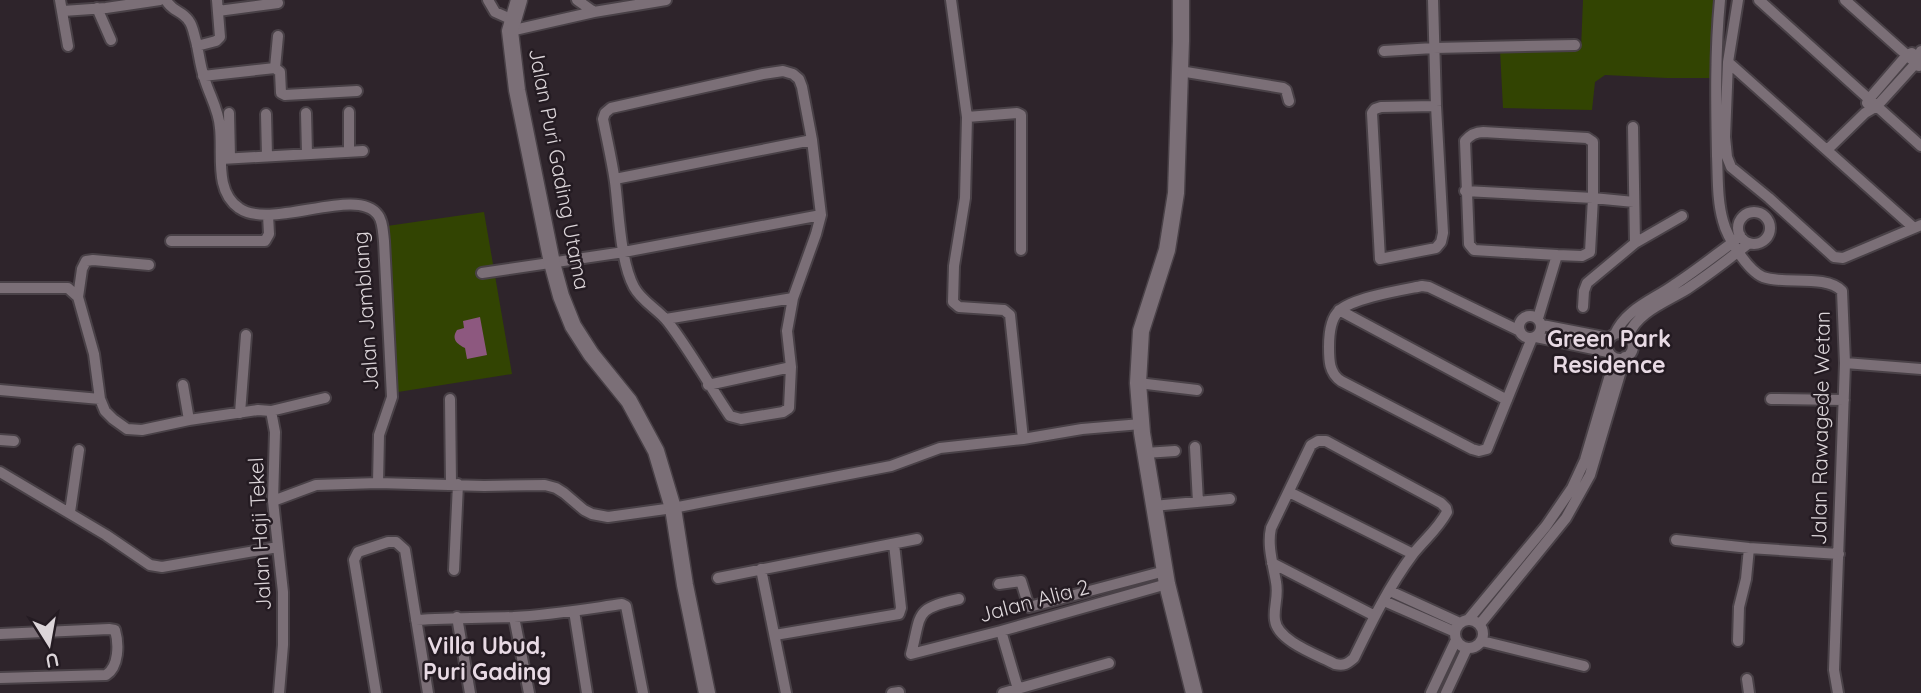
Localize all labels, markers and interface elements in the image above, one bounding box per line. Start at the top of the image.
street label: Jalan Puri Gading Utama [524,46,596,292]
street label: Jalan Jamblang [346,231,384,392]
street label: Jalan Rawagede Wetan [1805,311,1835,545]
district label: Green Park Residence [1547,324,1671,379]
street label: Jalan Haji Tekel [242,457,276,611]
street label: Jalan Alia 2 [976,573,1092,627]
north arrow [14,609,84,679]
district label: Villa Ubud, Puri Gading [423,631,551,686]
text: U [43,648,61,674]

